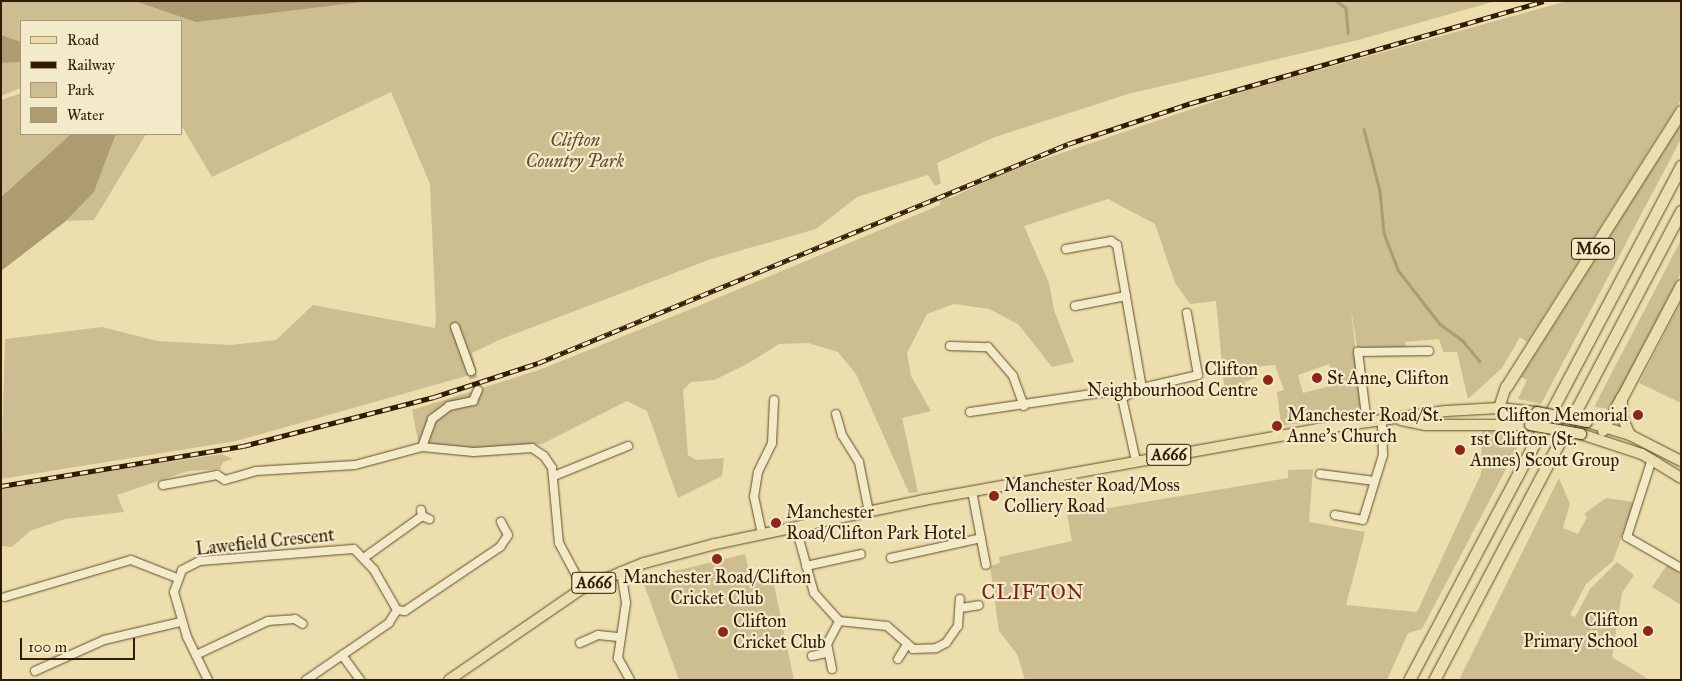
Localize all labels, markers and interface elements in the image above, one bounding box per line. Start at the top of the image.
legend [20,20,182,135]
text: Road [67,31,99,49]
text: Railway [67,56,115,74]
text: Park [67,81,94,99]
text: Water [67,106,104,124]
park label: Clifton Country Park [526,130,624,172]
road number: M60 [1570,235,1616,262]
place label: Clifton Neighbourhood Centre [1087,359,1258,402]
place label: St Anne, Clifton [1327,367,1449,389]
marker: St Anne, Clifton [1311,372,1323,384]
marker: Clifton Neighbourhood Centre [1262,374,1274,386]
place label: Clifton Memorial [1496,404,1628,426]
place label: Manchester Road/St. Anne's Church [1287,405,1443,448]
marker: Clifton Memorial [1632,409,1644,421]
marker: Manchester Road/St. Anne's Church [1271,420,1283,432]
place label: 1st Clifton (St. Annes) Scout Group [1470,429,1619,472]
road number: A666 [1145,442,1193,468]
marker: 1st Clifton (St. Annes) Scout Group [1454,444,1466,456]
place label: Manchester Road/Moss Colliery Road [1004,475,1180,518]
marker: Manchester Road/Moss Colliery Road [988,490,1000,502]
place label: Manchester Road/Clifton Park Hotel [786,502,966,544]
marker: Manchester Road/Clifton Park Hotel [770,517,782,529]
street label: Lawefield Crescent [194,524,336,560]
marker: Manchester Road/Clifton Cricket Club [711,553,723,565]
place label: Manchester Road/Clifton Cricket Club [623,567,811,610]
road number: A666 [570,570,618,596]
district label: CLIFTON [981,580,1085,604]
place label: Clifton Primary School [1523,610,1638,652]
place label: Clifton Cricket Club [733,611,826,654]
marker: Clifton Primary School [1642,625,1654,637]
marker: Clifton Cricket Club [717,626,729,638]
scale bar [22,628,138,660]
text: 100 m [28,638,67,656]

